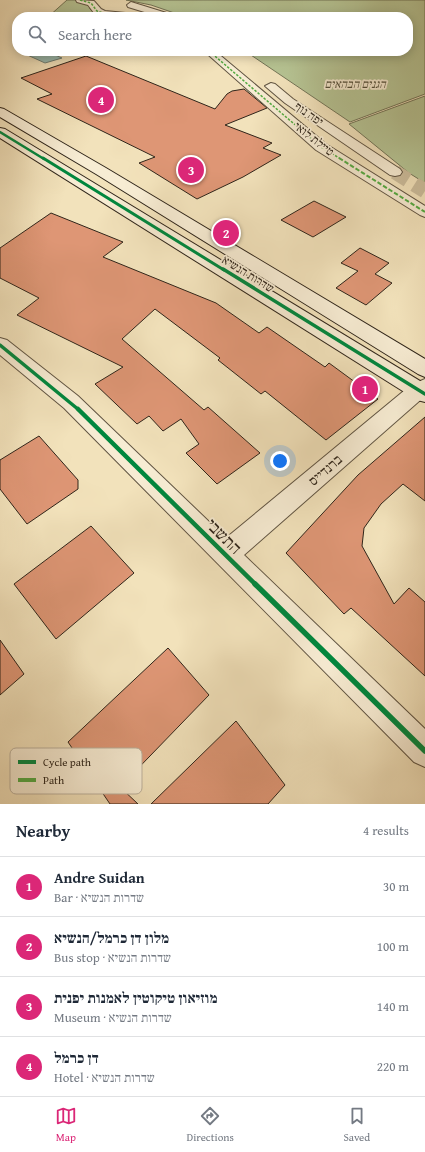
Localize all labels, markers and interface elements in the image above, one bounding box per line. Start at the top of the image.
search box [12,12,413,56]
icon: search [26,23,48,45]
text: Search here [58,24,132,45]
park label: הגנים הבהאים [324,75,387,92]
pin: 4 [88,85,114,115]
street label: יפה נוף [292,98,327,130]
street label: טיילת לואי [291,118,338,160]
pin: 3 [178,155,204,185]
pin: 2 [213,218,239,248]
street label: שדרות הנשיא [219,251,278,296]
pin: 1 [352,374,378,404]
street label: ברנדייס [304,449,347,490]
your location [270,451,290,471]
street label: התשבי [201,512,248,559]
legend [10,748,142,794]
text: Cycle path [43,754,92,770]
text: Path [43,772,65,788]
text: Nearby [16,818,70,843]
text: 4 results [363,821,409,840]
text: Andre Suidan [54,867,145,888]
text: 1 [26,877,32,896]
text: 30 m [383,877,409,896]
text: Bar · שדרות הנשיא [54,888,144,907]
text: מלון דן כרמל/הנשיא [54,927,169,948]
text: 2 [26,937,32,956]
text: 100 m [377,937,409,956]
text: Bus stop · שדרות הנשיא [54,948,171,967]
text: מוזיאון טיקוטין לאמנות יפנית [54,987,218,1008]
text: 3 [26,997,32,1016]
text: 140 m [377,997,409,1016]
text: Museum · שדרות הנשיא [54,1008,172,1027]
text: דן כרמל [54,1047,99,1068]
text: 4 [26,1057,32,1076]
text: 220 m [377,1057,409,1076]
text: Hotel · שדרות הנשיא [54,1068,155,1087]
tab: Map [55,1105,77,1145]
tab: Directions [187,1105,234,1145]
tab: Saved [343,1105,370,1145]

